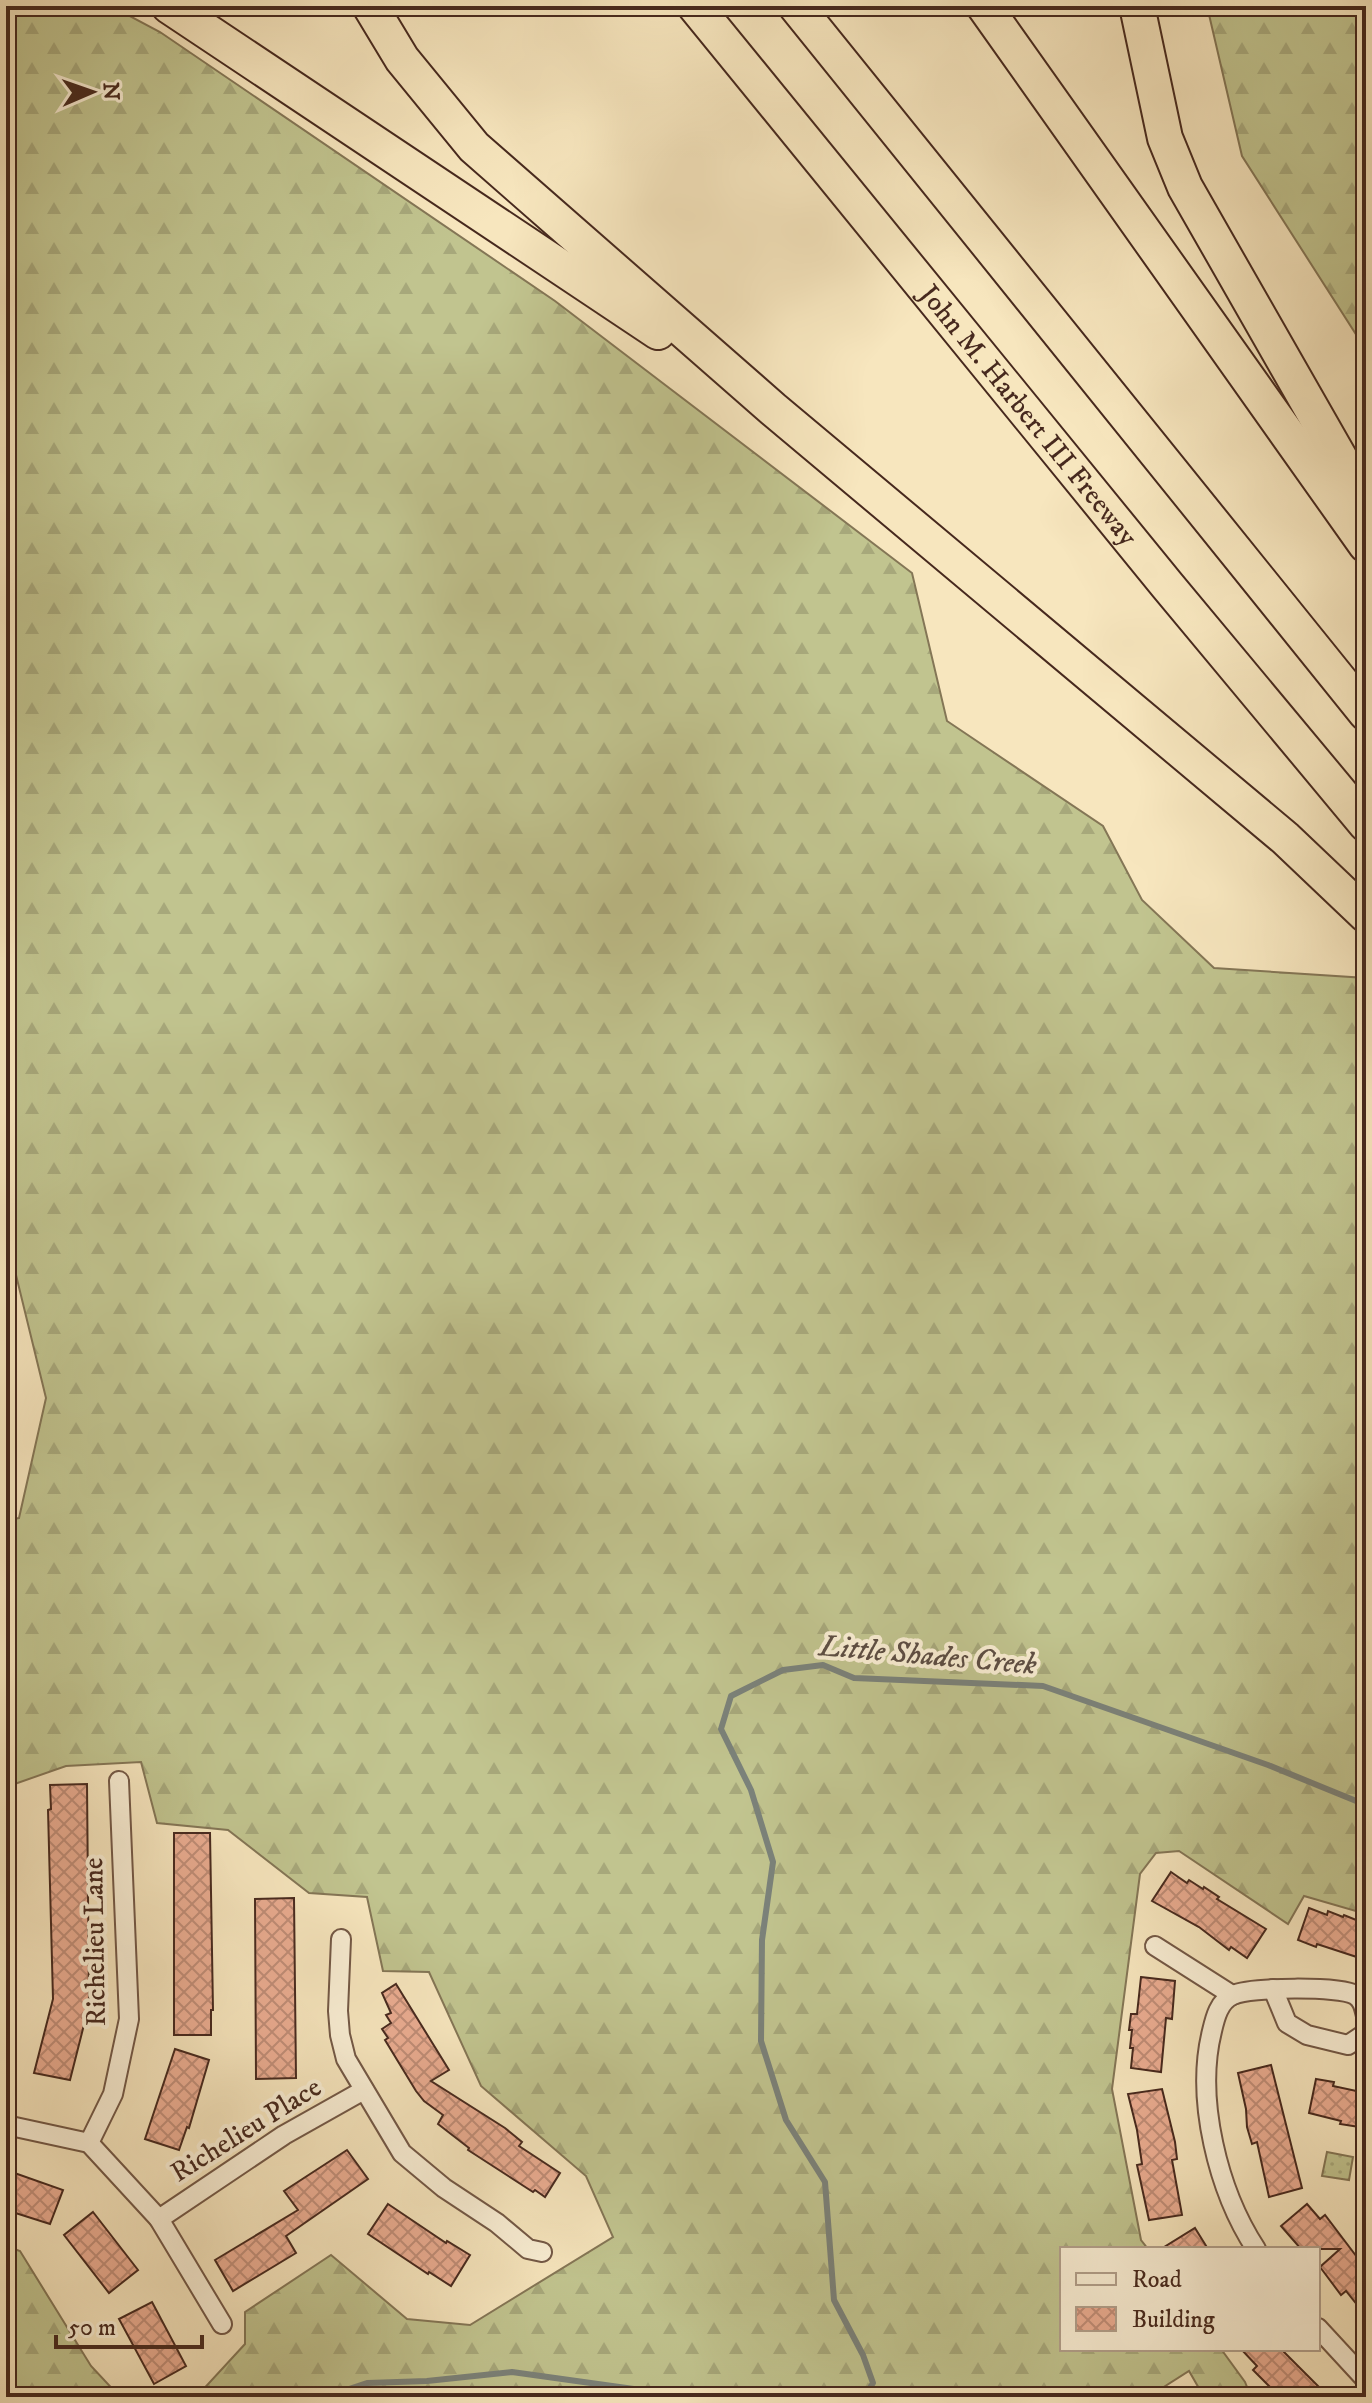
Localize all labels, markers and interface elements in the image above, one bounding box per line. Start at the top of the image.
north arrow [52,52,132,132]
text: N [97,82,124,101]
street label: John M. Harbert III Freeway [910,275,1146,553]
water label: Little Shades Creek [816,1628,1039,1684]
street label: Richelieu Lane [76,1857,114,2027]
street label: Richelieu Place [164,2070,328,2190]
legend [1060,2247,1320,2351]
text: Road [1132,2265,1182,2295]
scale bar [56,2299,202,2349]
text: Building [1132,2305,1215,2335]
text: 50 m [68,2313,116,2343]

